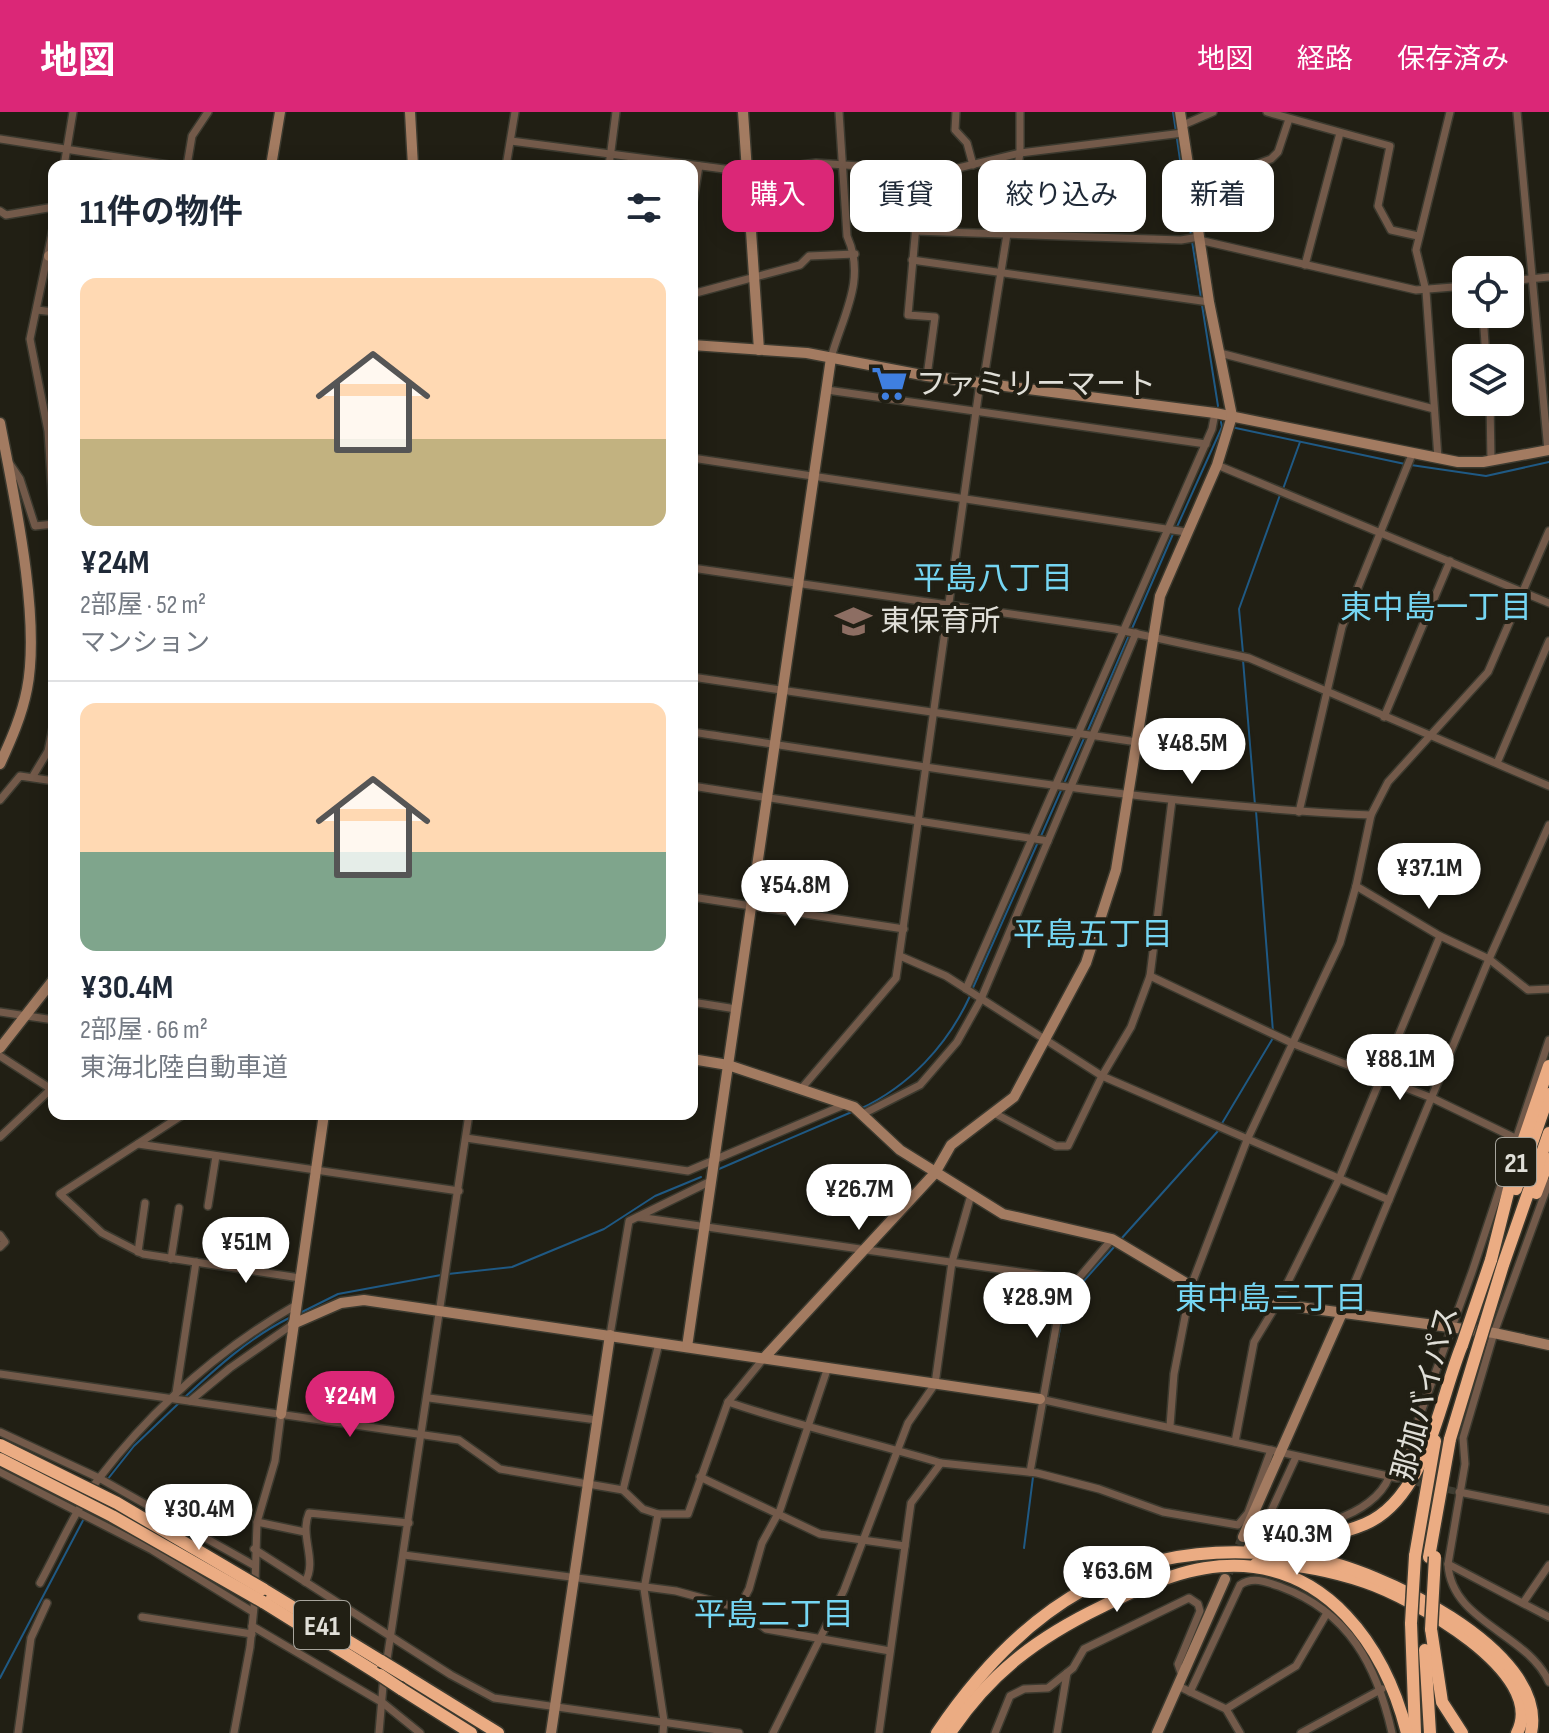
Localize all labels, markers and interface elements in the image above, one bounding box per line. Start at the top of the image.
text: 地図 [40,39,116,84]
text: 地図 [1197,43,1253,76]
text: 経路 [1297,43,1353,76]
text: 保存済み [1397,43,1509,76]
chip: 購入 [722,160,834,232]
chip: 賃貸 [850,160,962,232]
chip: 絞り込み [978,160,1146,232]
chip: 新着 [1162,160,1274,232]
icon: filters [622,186,666,230]
text: 11件の物件 [80,192,243,233]
map controls [1452,256,1524,416]
button: locate [1452,256,1524,328]
icon: home [301,330,445,474]
button: layers [1452,344,1524,416]
supermarket icon: ファミリーマート [871,365,909,403]
place label: ファミリーマート [916,367,1156,403]
text: ¥24M [80,542,150,583]
district label: 平島八丁目 [913,560,1073,599]
district label: 東中島一丁目 [1340,589,1532,628]
text: 2部屋 · 52 m² [80,590,206,621]
school or university icon: 東保育所 [835,602,873,640]
place label: 東保育所 [880,604,1000,640]
text: マンション [80,628,210,659]
pin: ¥48.5M [1127,718,1257,786]
text: ¥48.5M [1156,728,1228,759]
icon: home [301,755,445,899]
pin: ¥37.1M [1364,843,1494,911]
text: ¥37.1M [1396,853,1462,884]
pin: ¥54.8M [730,860,860,928]
text: ¥54.8M [759,870,831,901]
district label: 平島五丁目 [1013,916,1173,955]
text: ¥30.4M [80,967,173,1008]
text: 2部屋 · 66 m² [80,1015,208,1046]
pin: ¥88.1M [1335,1034,1465,1102]
text: ¥88.1M [1365,1044,1435,1075]
text: 東海北陸自動車道 [80,1053,288,1084]
road number: 21 [1496,1138,1536,1186]
pin: ¥26.7M [794,1164,924,1232]
text: ¥26.7M [824,1174,894,1205]
pin: ¥51M [199,1217,293,1285]
text: ¥51M [220,1227,272,1258]
pin: ¥28.9M [972,1272,1102,1340]
district label: 東中島三丁目 [1175,1280,1367,1319]
text: ¥28.9M [1001,1282,1073,1313]
street label: 那加バイパス [1385,1302,1467,1485]
pin: ¥24M [303,1371,397,1439]
text: ¥24M [323,1381,377,1412]
pin: ¥30.4M [134,1484,264,1552]
text: ¥30.4M [163,1494,235,1525]
pin: ¥40.3M [1232,1509,1362,1577]
text: ¥40.3M [1262,1519,1332,1550]
pin: ¥63.6M [1052,1546,1182,1614]
text: ¥63.6M [1081,1556,1153,1587]
district label: 平島二丁目 [694,1596,854,1635]
road number: E41 [294,1601,350,1649]

